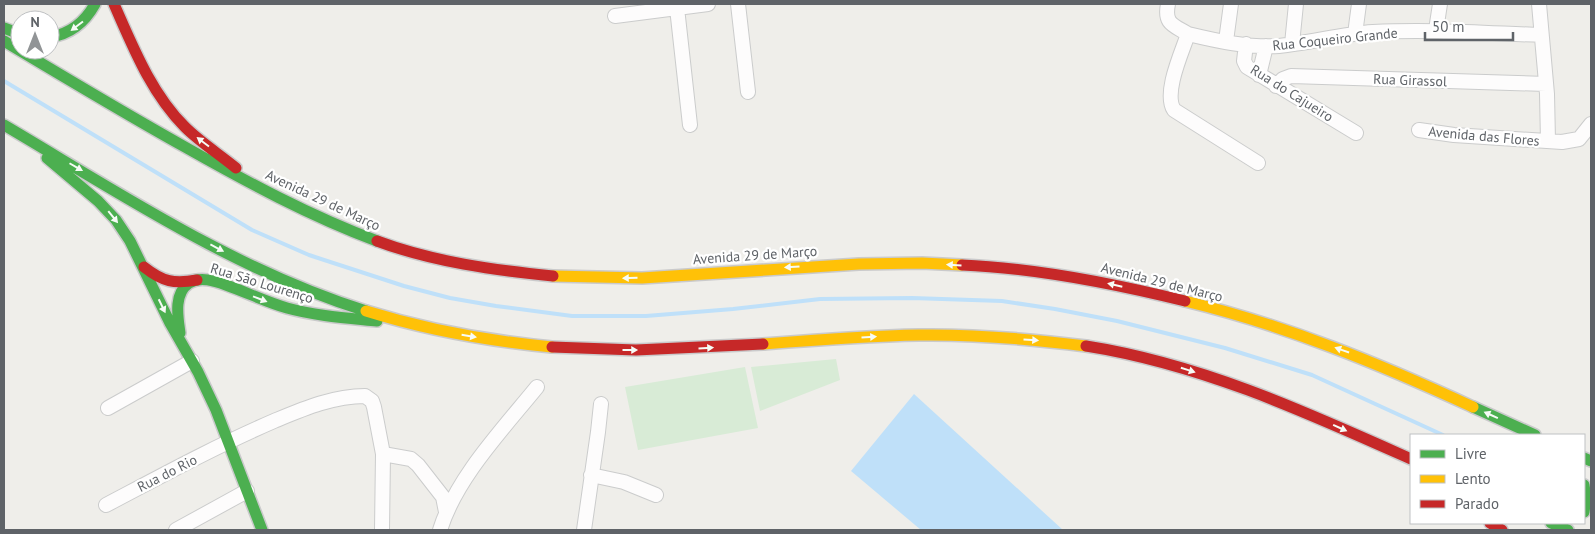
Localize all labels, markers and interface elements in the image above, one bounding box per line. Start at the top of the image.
north arrow [10,10,60,60]
scale bar [1425,10,1512,42]
text: N [30,13,40,31]
text: 50 m [1432,17,1465,36]
one-way arrow [70,21,84,31]
street label: Rua Coqueiro Grande [1271,23,1399,55]
street label: Rua do Cajueiro [1247,60,1337,126]
street label: Rua Girassol [1373,70,1447,90]
street label: Avenida das Flores [1428,122,1541,150]
one-way arrow [197,136,210,147]
one-way arrow [70,163,83,172]
street label: Avenida 29 de Março [263,165,383,235]
one-way arrow [107,211,118,224]
street label: Avenida 29 de Março [692,242,818,268]
one-way arrow [210,244,224,252]
street label: Avenida 29 de Março [1099,258,1225,306]
street label: Rua São Lourenço [208,259,316,307]
one-way arrow [946,260,962,268]
one-way arrow [784,264,800,272]
one-way arrow [622,274,638,282]
one-way arrow [1108,281,1123,289]
one-way arrow [253,295,268,303]
one-way arrow [158,299,166,313]
one-way arrow [461,332,477,340]
one-way arrow [861,333,877,341]
one-way arrow [1023,336,1039,344]
one-way arrow [699,344,715,352]
one-way arrow [623,346,639,354]
one-way arrow [1334,346,1349,354]
one-way arrow [1181,366,1196,374]
one-way arrow [1483,411,1498,420]
one-way arrow [1333,424,1347,432]
legend [1410,434,1585,524]
text: Livre [1455,444,1487,463]
street label: Rua do Rio [134,450,200,496]
text: Lento [1455,469,1491,488]
text: Parado [1455,494,1499,513]

